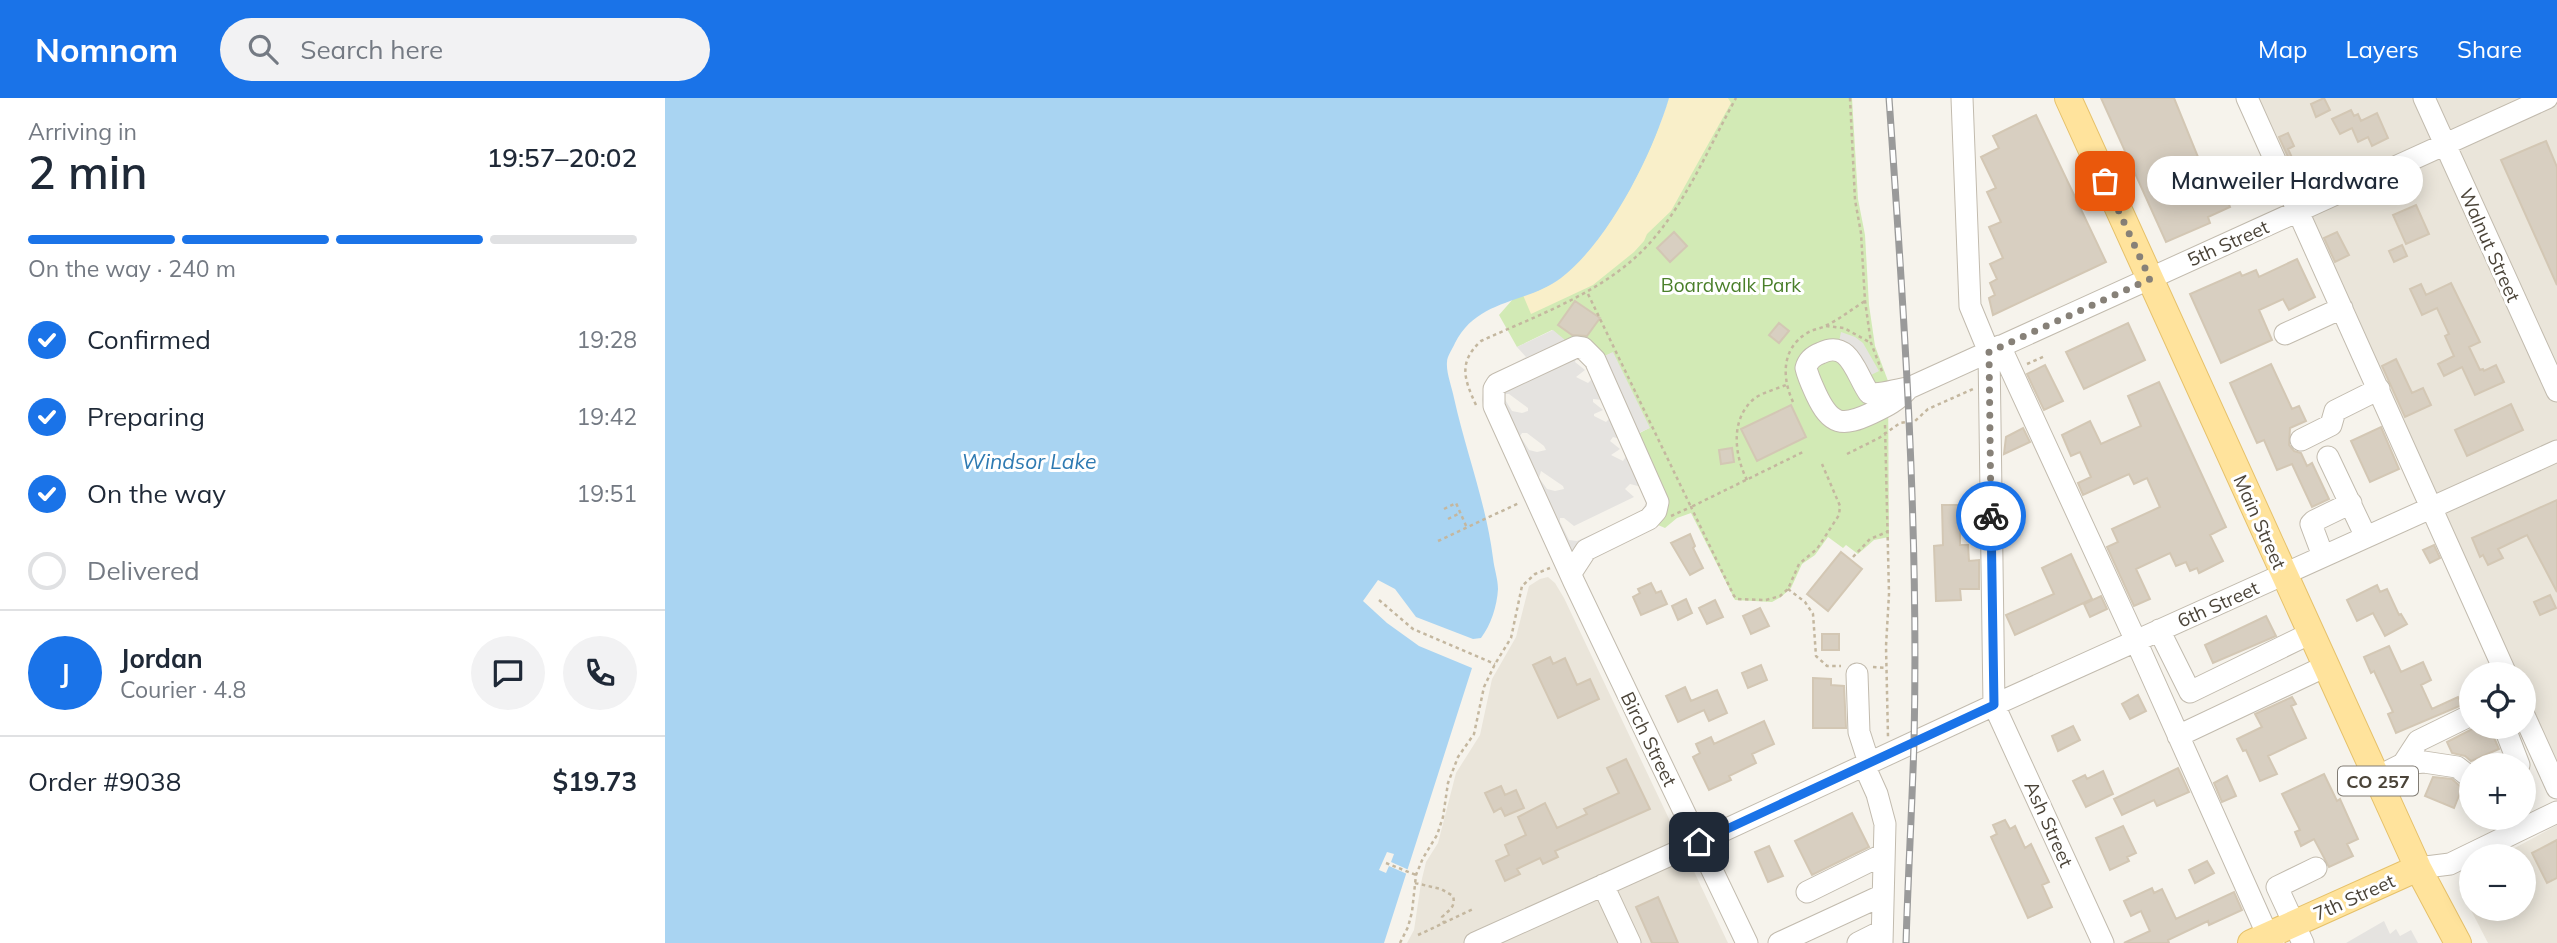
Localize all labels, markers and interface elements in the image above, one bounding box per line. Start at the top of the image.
search box [220,18,710,81]
text: Nomnom [35,29,178,70]
icon: search [244,30,282,68]
text: Search here [300,33,443,66]
text: Map [2258,34,2307,64]
text: Layers [2345,34,2419,64]
text: Share [2457,34,2522,64]
text: Arriving in [28,117,137,146]
text: 19:57–20:02 [487,141,637,174]
text: 2 min [28,143,147,201]
pin [2075,151,2135,211]
callout: Manweiler Hardware [2147,156,2423,206]
icon: bag [2086,162,2124,200]
text: Manweiler Hardware [2171,166,2399,195]
street label: Walnut Street [2454,184,2526,306]
street label: 5th Street [2184,214,2273,272]
text: On the way · 240 m [28,254,236,283]
park label: Boardwalk Park [1661,273,1801,297]
icon: check [28,321,66,359]
text: Confirmed [87,323,211,356]
text: 19:28 [577,325,637,354]
icon: check [28,398,66,436]
text: Preparing [87,400,205,433]
text: 19:42 [577,402,637,431]
water label: Windsor Lake [962,448,1096,474]
street label: Main Street [2229,471,2292,573]
icon: check [28,475,66,513]
text: On the way [87,477,226,510]
text: 19:51 [577,479,637,508]
courier [1956,481,2026,551]
icon: bike [1972,497,2010,535]
text: Delivered [87,554,200,587]
street label: 6th Street [2174,575,2263,633]
button: chat [471,636,545,710]
button: phone [563,636,637,710]
text: Jordan [120,642,203,675]
text: J [60,657,70,690]
map controls [2459,662,2536,921]
button: locate [2459,662,2536,739]
text: Courier · 4.8 [120,675,246,704]
street label: Birch Street [1616,688,1682,791]
button: + [2459,753,2536,830]
text: Order #9038 [28,765,181,798]
text: $19.73 [553,765,637,798]
road number: CO 257 [2338,766,2418,796]
street label: Ash Street [2019,777,2079,871]
pin [1669,812,1729,872]
icon: home [1680,823,1718,861]
button: − [2459,844,2536,921]
street label: 7th Street [2310,868,2399,926]

